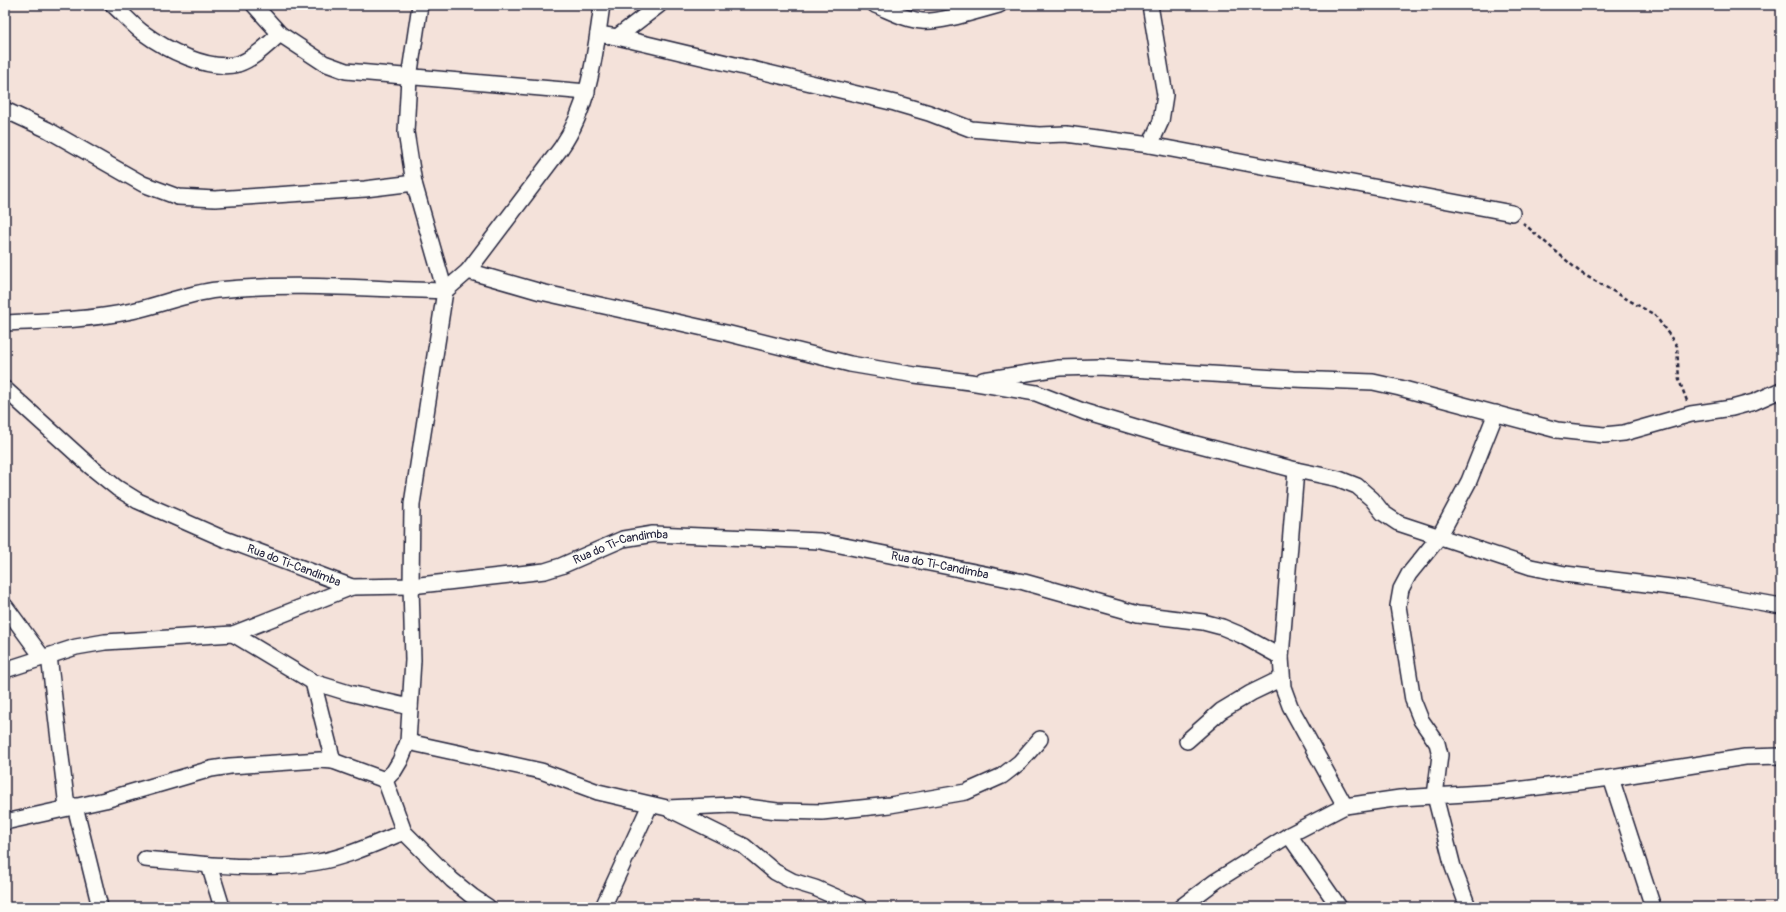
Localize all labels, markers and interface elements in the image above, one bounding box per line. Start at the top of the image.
street label: Rua do Ti-Candimba [571,526,669,568]
street label: Rua do Ti-Candimba [245,541,343,590]
street label: Rua do Ti-Candimba [890,548,990,583]

